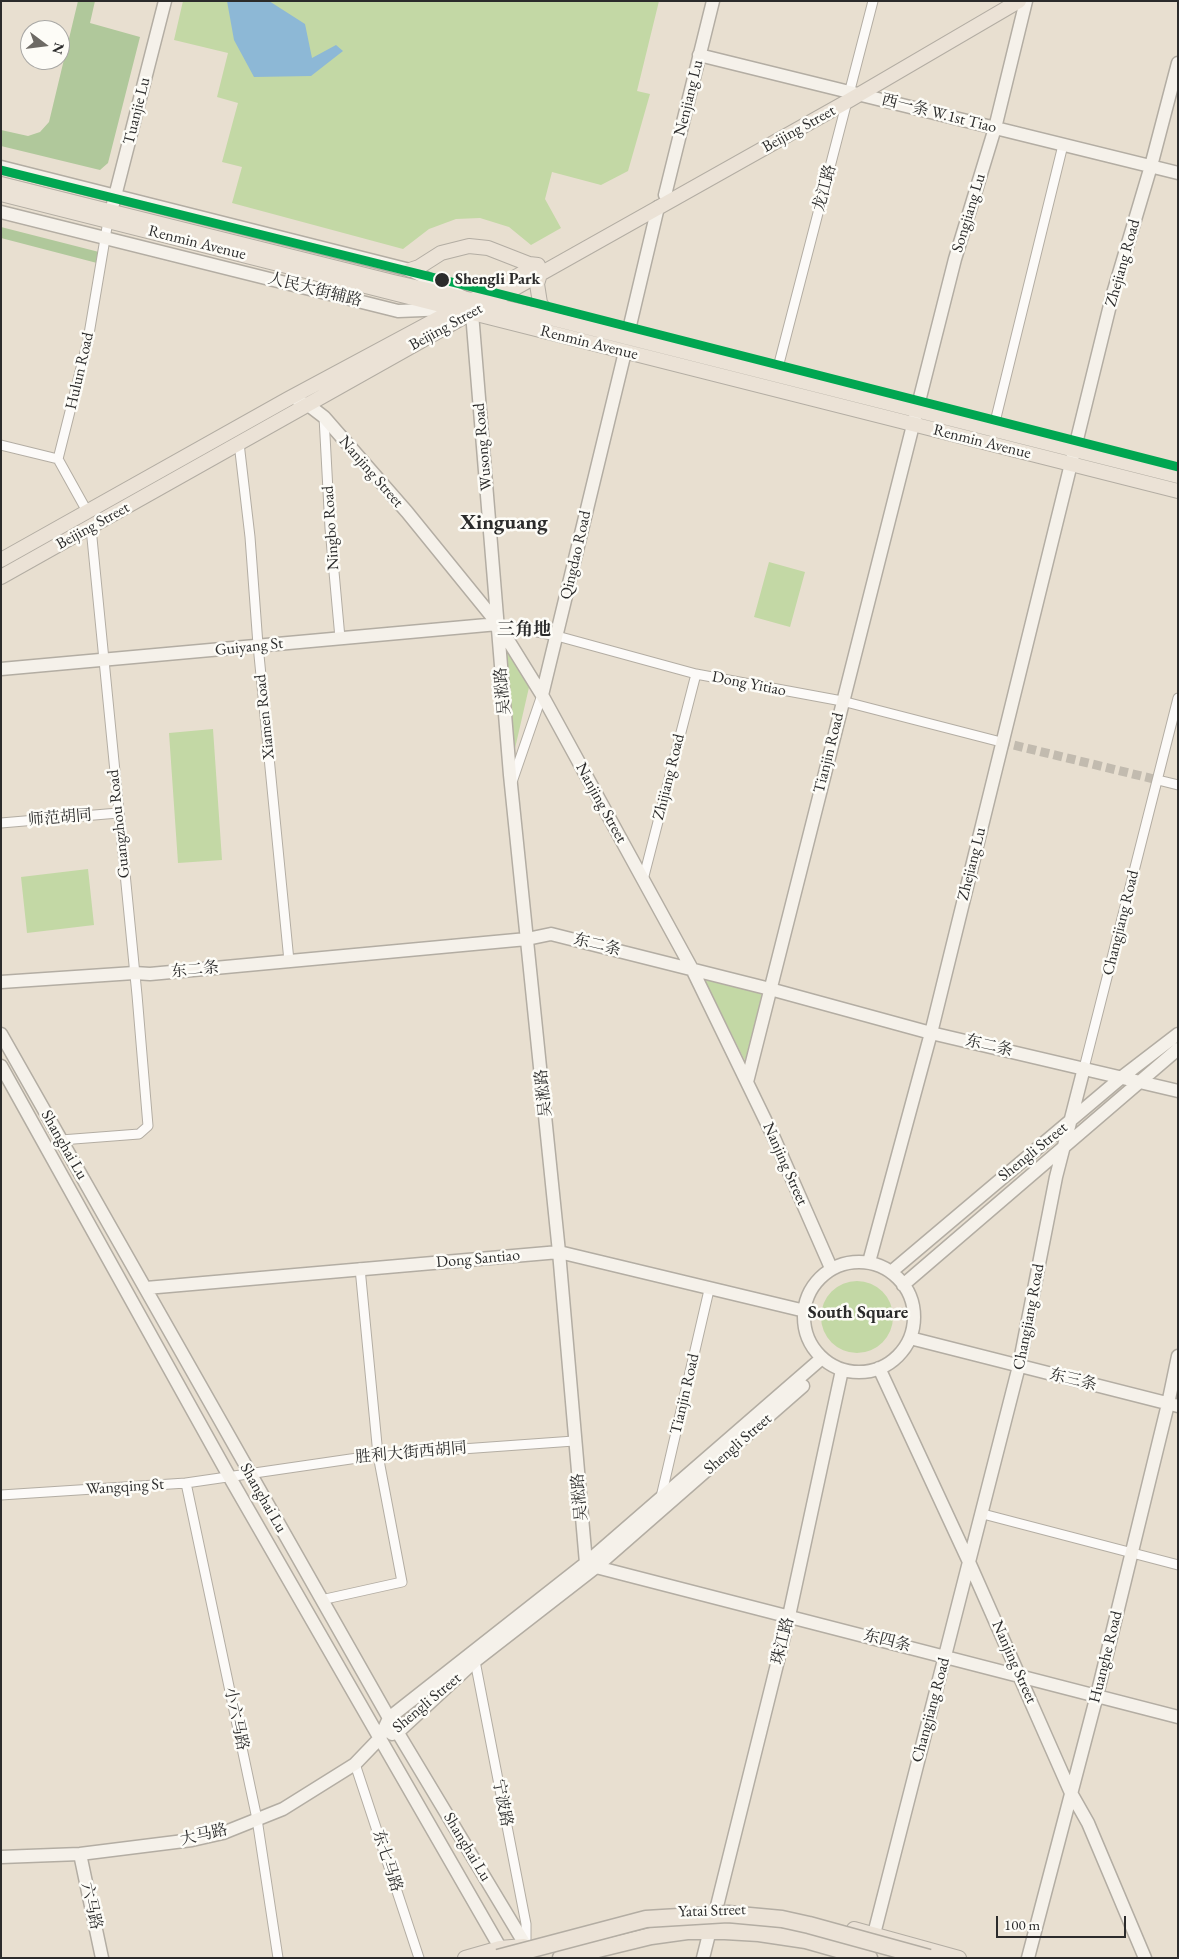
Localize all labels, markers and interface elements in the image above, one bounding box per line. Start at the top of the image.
north arrow [20,20,70,70]
text: N [48,41,69,56]
street label: Nenjiang Lu [670,58,708,138]
street label: Tuanjie Lu [119,75,155,147]
street label: 西一条 W.1st Tiao [879,90,999,138]
street label: Beijing Street [759,101,839,157]
street label: 龙江路 [810,162,840,214]
street label: Songjiang Lu [948,171,990,255]
street label: Zhejiang Road [1101,217,1145,309]
street label: Renmin Avenue [146,222,248,264]
street label: 人民大街辅路 [266,269,364,311]
place label: Shengli Park [455,270,540,290]
marker: Shengli Park [433,271,451,289]
street label: Beijing Street [406,299,486,355]
street label: Renmin Avenue [538,322,640,364]
street label: Hulun Road [62,330,98,412]
street label: Wusong Road [470,402,496,492]
street label: Renmin Avenue [931,421,1033,463]
street label: Nanjing Street [335,432,407,512]
street label: Ningbo Road [318,485,344,571]
street label: Beijing Street [53,498,133,554]
street label: Qingdao Road [556,509,596,601]
district label: Xinguang [460,510,548,536]
district label: 三角地 [497,619,551,641]
street label: Guiyang St [214,634,284,660]
street label: 吴淞路 [491,666,515,716]
street label: Dong Yitiao [710,667,788,701]
street label: Xiamen Road [251,674,279,760]
street label: Tianjin Road [810,711,848,795]
street label: Zhijiang Road [649,732,689,822]
street label: Nanjing Street [571,760,631,846]
street label: Guangzhou Road [104,769,134,879]
street label: 师范胡同 [27,806,93,830]
street label: Zhejiang Lu [954,826,990,902]
street label: Changjiang Road [1099,868,1143,978]
street label: 东二条 [571,930,623,960]
street label: 东二条 [170,958,220,982]
street label: 东二条 [963,1031,1015,1061]
street label: 吴淞路 [532,1068,556,1118]
street label: Shanghai Lu [36,1107,92,1183]
street label: Shengli Street [995,1118,1071,1186]
street label: Nanjing Street [758,1120,812,1208]
street label: Dong Santiao [435,1246,521,1272]
street label: Changjiang Road [1009,1262,1049,1372]
district label: South Square [808,1302,908,1324]
street label: Tianjin Road [666,1352,704,1436]
street label: 东三条 [1047,1365,1099,1395]
street label: Shengli Street [700,1409,776,1479]
street label: 胜利大街西胡同 [354,1439,468,1467]
street label: Shanghai Lu [235,1460,291,1536]
street label: 吴淞路 [568,1472,592,1522]
street label: Wangqing St [85,1475,165,1499]
street label: Huanghe Road [1085,1609,1127,1705]
street label: 珠江路 [768,1615,798,1667]
street label: Nanjing Street [987,1618,1041,1706]
street label: 东四条 [861,1626,913,1656]
street label: Changjiang Road [908,1655,954,1765]
street label: Shengli Street [389,1669,465,1737]
street label: 小六马路 [220,1686,252,1752]
street label: 宁波路 [488,1778,516,1828]
street label: Shanghai Lu [439,1809,495,1885]
street label: 大马路 [178,1820,230,1850]
street label: 东七马路 [368,1828,406,1894]
street label: 六马路 [77,1881,105,1931]
street label: Yatai Street [678,1900,746,1922]
scale bar [999,1906,1129,1938]
text: 100 m [1004,1915,1040,1934]

